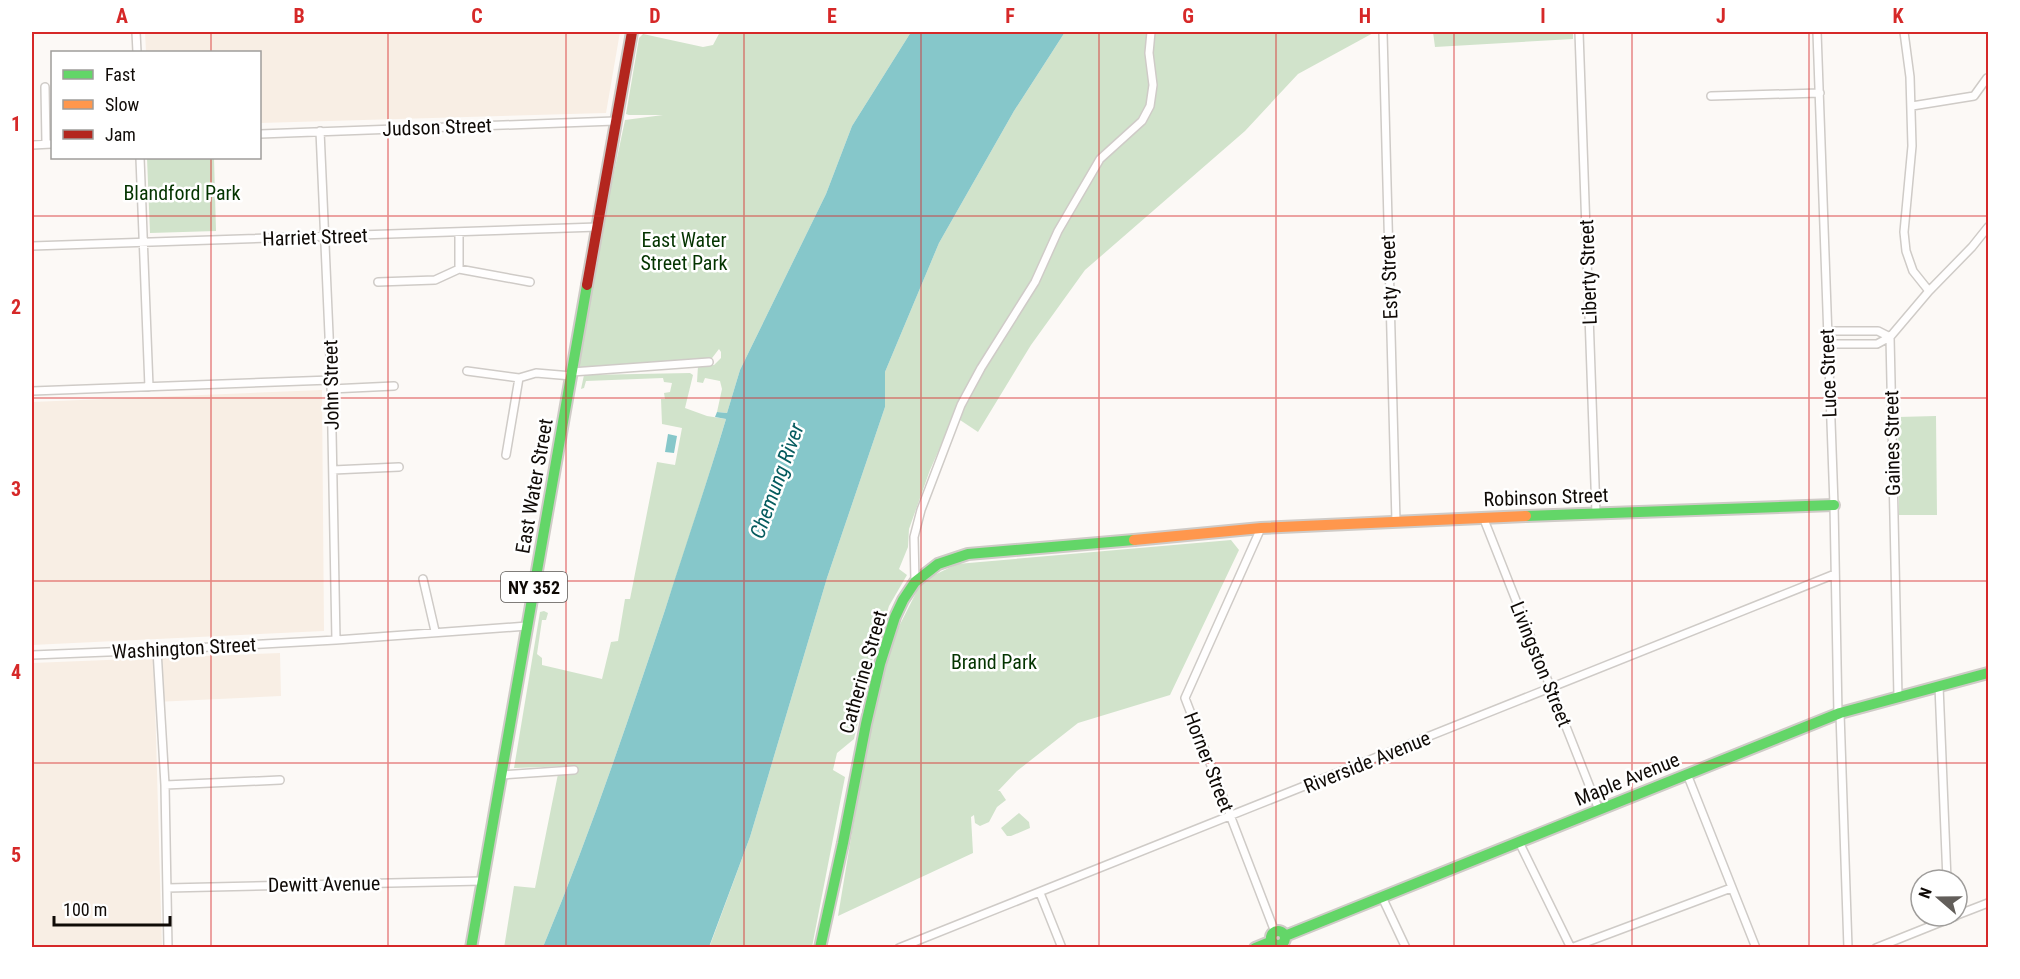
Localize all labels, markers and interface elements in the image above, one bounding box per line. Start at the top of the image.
text: A [116,4,128,28]
text: B [293,4,305,28]
text: C [471,4,483,28]
text: D [649,4,661,28]
text: E [827,4,837,28]
text: F [1005,4,1015,28]
text: G [1182,4,1194,28]
text: H [1359,4,1371,28]
text: I [1540,4,1546,28]
text: J [1716,4,1726,28]
text: K [1892,4,1904,28]
legend [51,51,261,159]
text: Fast [105,64,136,85]
text: Slow [105,94,140,115]
text: 1 [11,112,21,136]
street label: Judson Street [382,113,492,141]
text: Jam [105,124,136,145]
park label: Blandford Park [123,181,241,205]
street label: Liberty Street [1574,219,1602,325]
street label: Harriet Street [262,223,368,251]
park label: East Water Street Park [640,228,728,275]
street label: Esty Street [1376,234,1402,320]
text: 2 [11,295,21,319]
street label: Luce Street [1814,328,1842,418]
street label: John Street [318,339,344,430]
street label: Gaines Street [1879,390,1905,496]
street label: East Water Street [510,417,558,555]
water label: Chemung River [745,419,809,542]
text: 3 [11,477,21,501]
street label: Robinson Street [1483,483,1609,511]
road number: NY 352 [501,572,567,602]
street label: Livingston Street [1505,598,1577,730]
street label: Catherine Street [834,608,892,736]
street label: Washington Street [111,632,257,664]
park label: Brand Park [951,650,1037,674]
text: 4 [11,660,21,684]
street label: Horner Street [1179,709,1239,815]
street label: Riverside Avenue [1300,726,1434,798]
street label: Maple Avenue [1571,747,1683,811]
text: 5 [11,843,21,867]
north arrow [1909,868,1969,928]
street label: Dewitt Avenue [268,871,380,897]
text: N [1915,885,1936,901]
scale bar [54,889,170,927]
text: 100 m [63,899,107,920]

